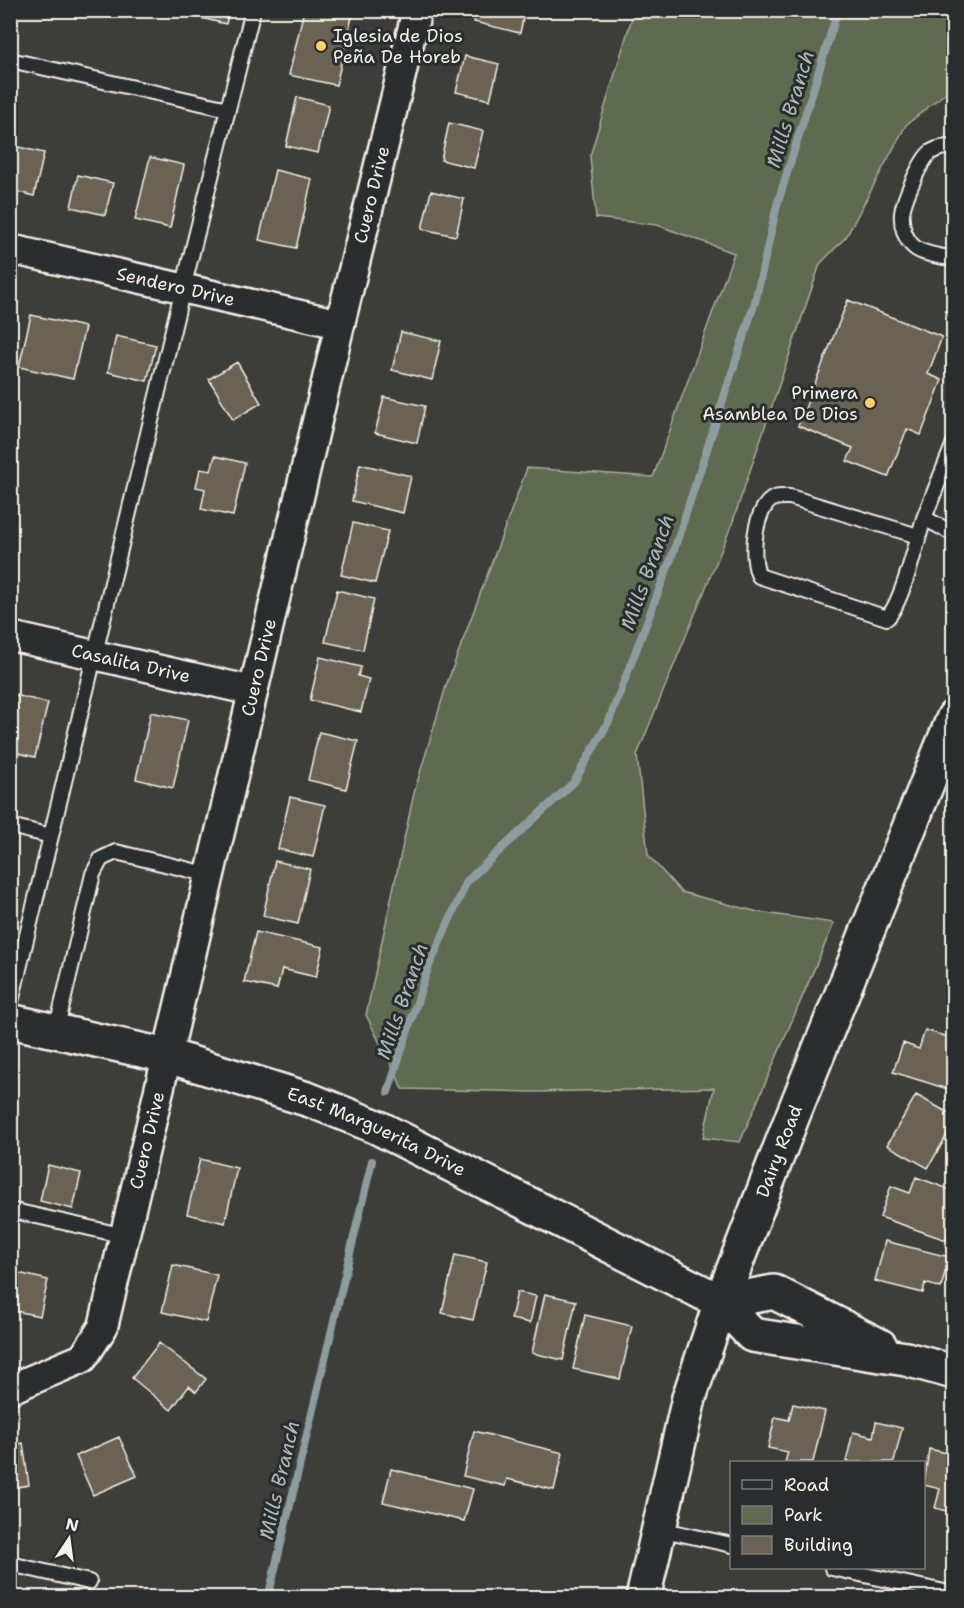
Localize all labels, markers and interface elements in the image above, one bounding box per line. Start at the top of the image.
place label: Iglesia de Dios Peña De Horeb [333,24,463,69]
marker: Iglesia de Dios Peña De Horeb [314,39,328,53]
water label: Mills Branch [760,47,820,171]
street label: Cuero Drive [348,143,395,246]
street label: Sendero Drive [114,262,237,312]
place label: Primera Asamblea De Dios [702,381,858,426]
marker: Primera Asamblea De Dios [863,396,877,410]
water label: Mills Branch [614,511,680,633]
street label: Cuero Drive [236,616,282,719]
street label: Casalita Drive [69,638,193,688]
water label: Mills Branch [370,939,434,1063]
street label: East Marguerita Drive [284,1082,470,1182]
street label: Cuero Drive [124,1089,170,1192]
street label: Dairy Road [750,1101,808,1201]
water label: Mills Branch [253,1418,305,1542]
legend [730,1461,925,1569]
text: Road [784,1473,829,1497]
text: Park [784,1503,823,1527]
north arrow [39,1509,99,1569]
text: N [64,1513,81,1537]
text: Building [784,1533,853,1557]

